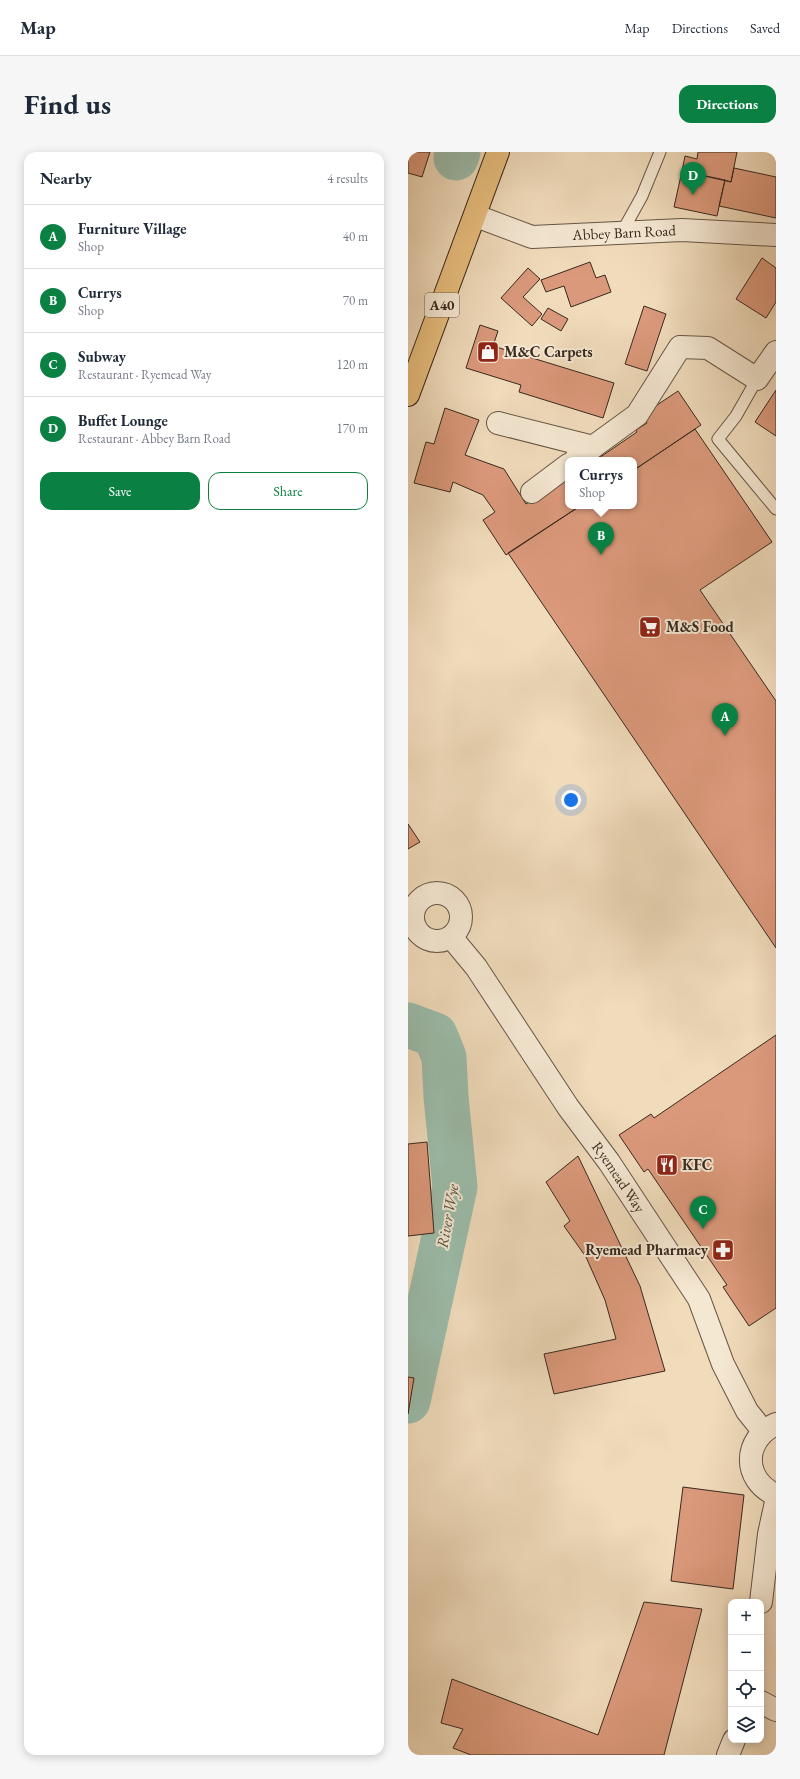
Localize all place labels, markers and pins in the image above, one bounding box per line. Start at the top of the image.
pin: D [680,162,706,195]
shop icon: M&C Carpets [475,339,501,365]
place label: M&C Carpets [504,342,593,361]
pin: B [588,522,614,555]
supermarket icon: M&S Food [637,614,663,640]
place label: M&S Food [666,617,735,636]
pin: A [712,703,738,736]
restaurant icon: KFC [654,1152,680,1178]
place label: KFC [682,1155,712,1174]
pin: C [690,1196,716,1229]
pharmacy icon: Ryemead Pharmacy [710,1237,736,1263]
place label: Ryemead Pharmacy [585,1240,709,1259]

